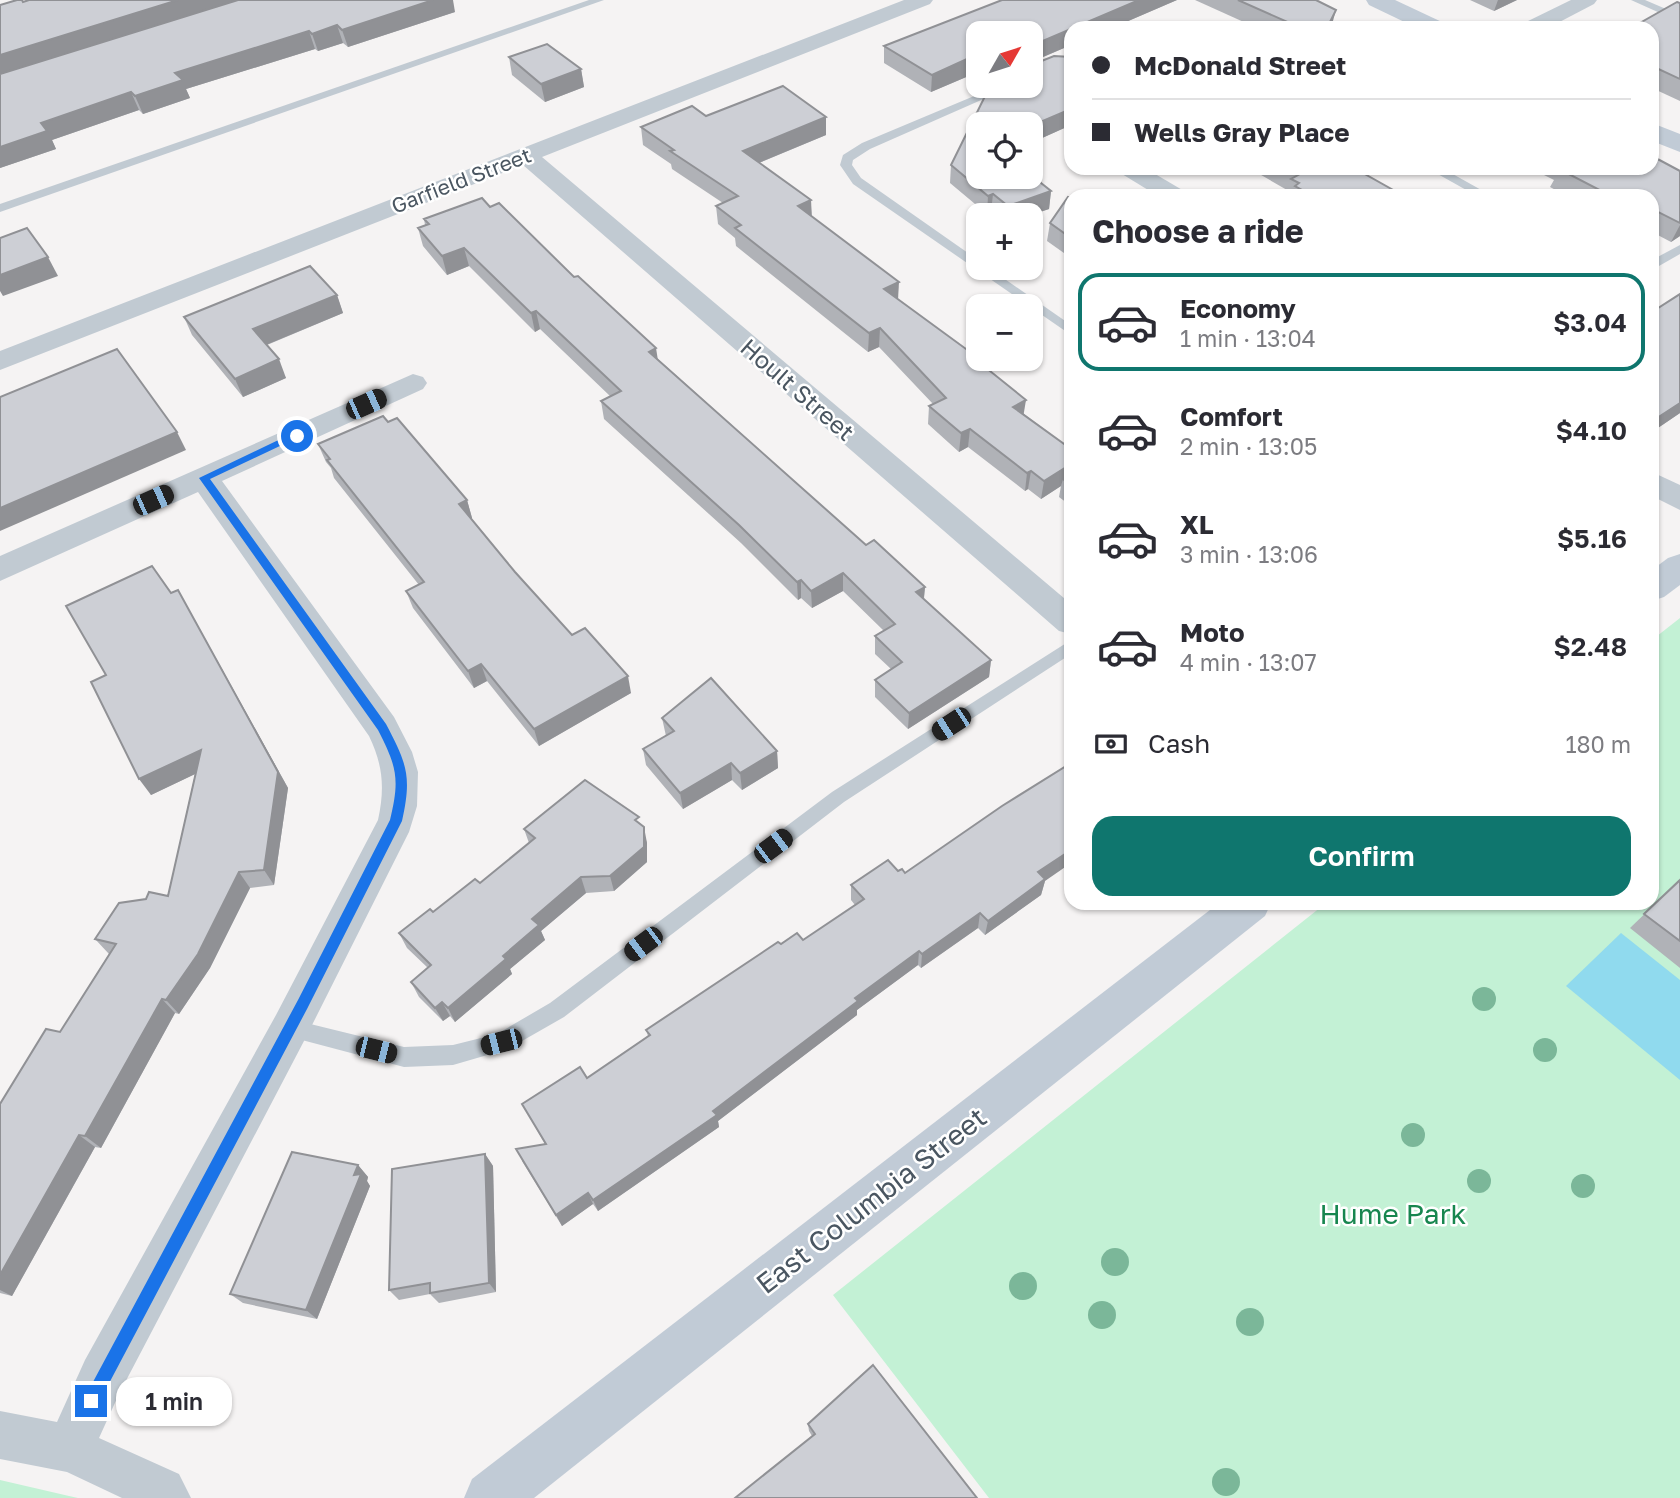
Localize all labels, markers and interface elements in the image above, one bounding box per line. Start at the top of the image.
north arrow [966,21,1043,98]
map controls [966,21,1043,371]
text: McDonald Street [1134,50,1346,81]
button: locate [966,112,1043,189]
text: Wells Gray Place [1134,117,1350,148]
street label: Garfield Street [387,141,535,219]
button: + [966,203,1043,280]
text: Choose a ride [1092,212,1304,250]
icon: car [1096,291,1159,354]
text: Economy [1180,293,1296,324]
button: − [966,294,1043,371]
text: $3.04 [1553,307,1627,338]
text: 1 min · 13:04 [1180,324,1316,352]
street label: Hoult Street [735,332,861,446]
car [343,386,390,422]
icon: car [1096,399,1159,462]
text: Comfort [1180,401,1283,432]
text: $4.10 [1556,415,1627,446]
route start [281,420,313,452]
text: 2 min · 13:05 [1180,432,1317,460]
car [130,482,177,518]
icon: car [1096,507,1159,570]
text: XL [1180,509,1214,540]
text: $5.16 [1557,523,1627,554]
text: 3 min · 13:06 [1180,540,1318,568]
icon: car [1096,615,1159,678]
text: Moto [1180,617,1245,648]
text: $2.48 [1554,631,1627,662]
text: 4 min · 13:07 [1180,648,1317,676]
car [928,704,975,744]
icon: cash [1092,725,1130,763]
text: Cash [1148,728,1210,759]
text: 180 m [1565,730,1631,758]
button: Confirm [1092,816,1631,896]
car [750,825,797,867]
car [620,923,667,965]
car [479,1027,524,1057]
car [354,1035,399,1065]
street label: East Columbia Street [749,1100,993,1300]
park label: Hume Park [1320,1197,1467,1230]
callout: 1 min [116,1376,231,1426]
route end [75,1385,107,1417]
text: 1 min [145,1387,203,1415]

